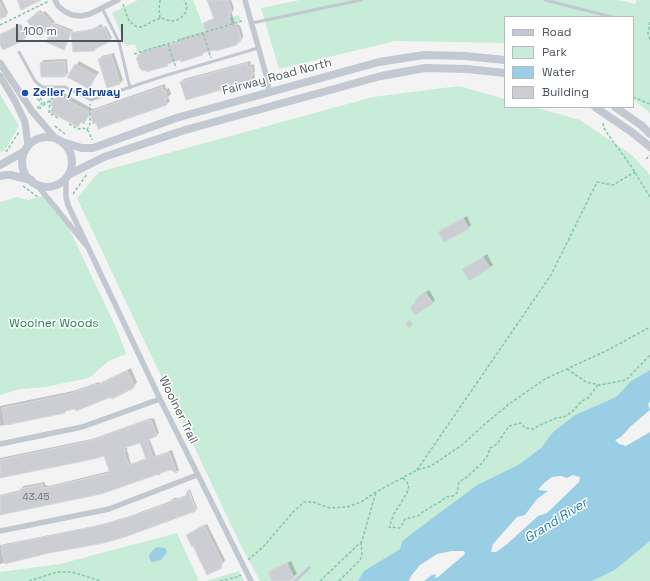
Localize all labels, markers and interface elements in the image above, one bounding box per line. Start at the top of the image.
scale bar [18,16,125,42]
legend [504,16,634,108]
text: 100 m [23,23,57,39]
text: Road [542,24,571,40]
text: Park [542,44,567,60]
street label: Fairway Road North [221,55,333,99]
text: Water [542,64,576,80]
text: Building [542,84,589,100]
place label: Zeller / Fairway [33,86,120,100]
marker: Zeller / Fairway [20,88,30,98]
park label: Woolner Woods [9,317,99,331]
street label: Woolner Trail [155,374,201,446]
house number: 43,45 [22,491,50,503]
water label: Grand River [522,496,590,546]

